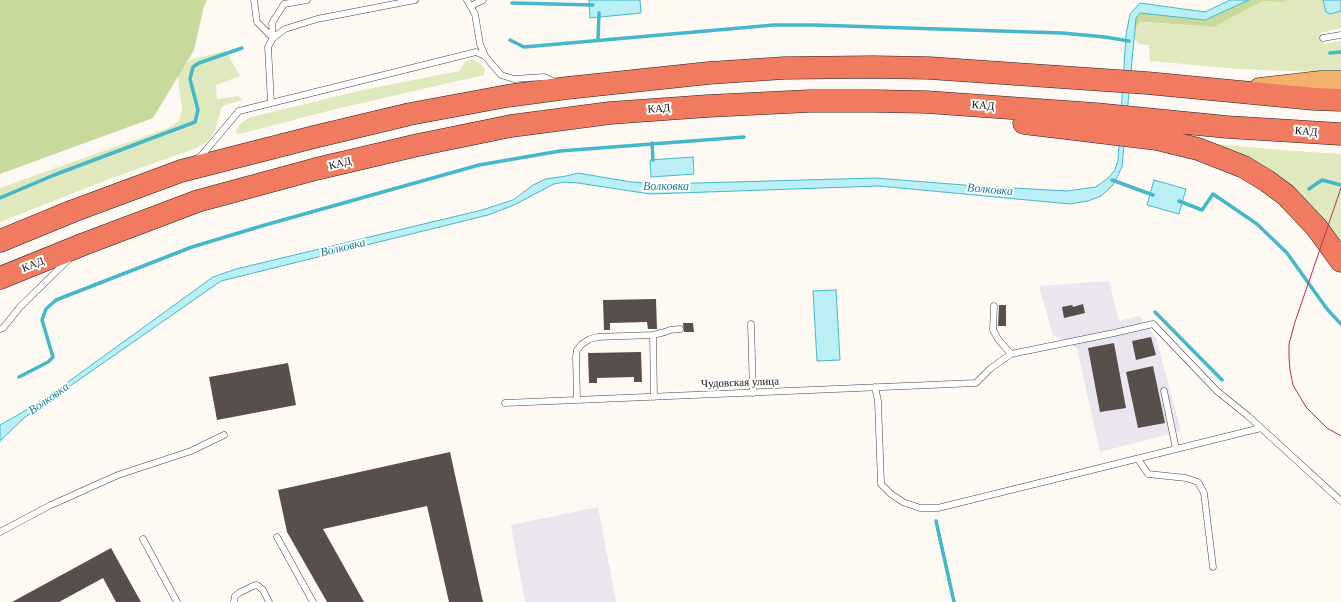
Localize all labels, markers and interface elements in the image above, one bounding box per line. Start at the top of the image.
street label: КАД [971,99,995,113]
street label: КАД [647,102,671,116]
street label: КАД [1294,125,1318,139]
street label: КАД [327,155,353,173]
water label: Волковка [643,180,689,194]
water label: Волковка [966,181,1014,199]
water label: Волковка [319,235,367,261]
street label: КАД [20,255,46,275]
street label: Чудовская улица [701,375,779,391]
water label: Волковка [26,380,72,418]

